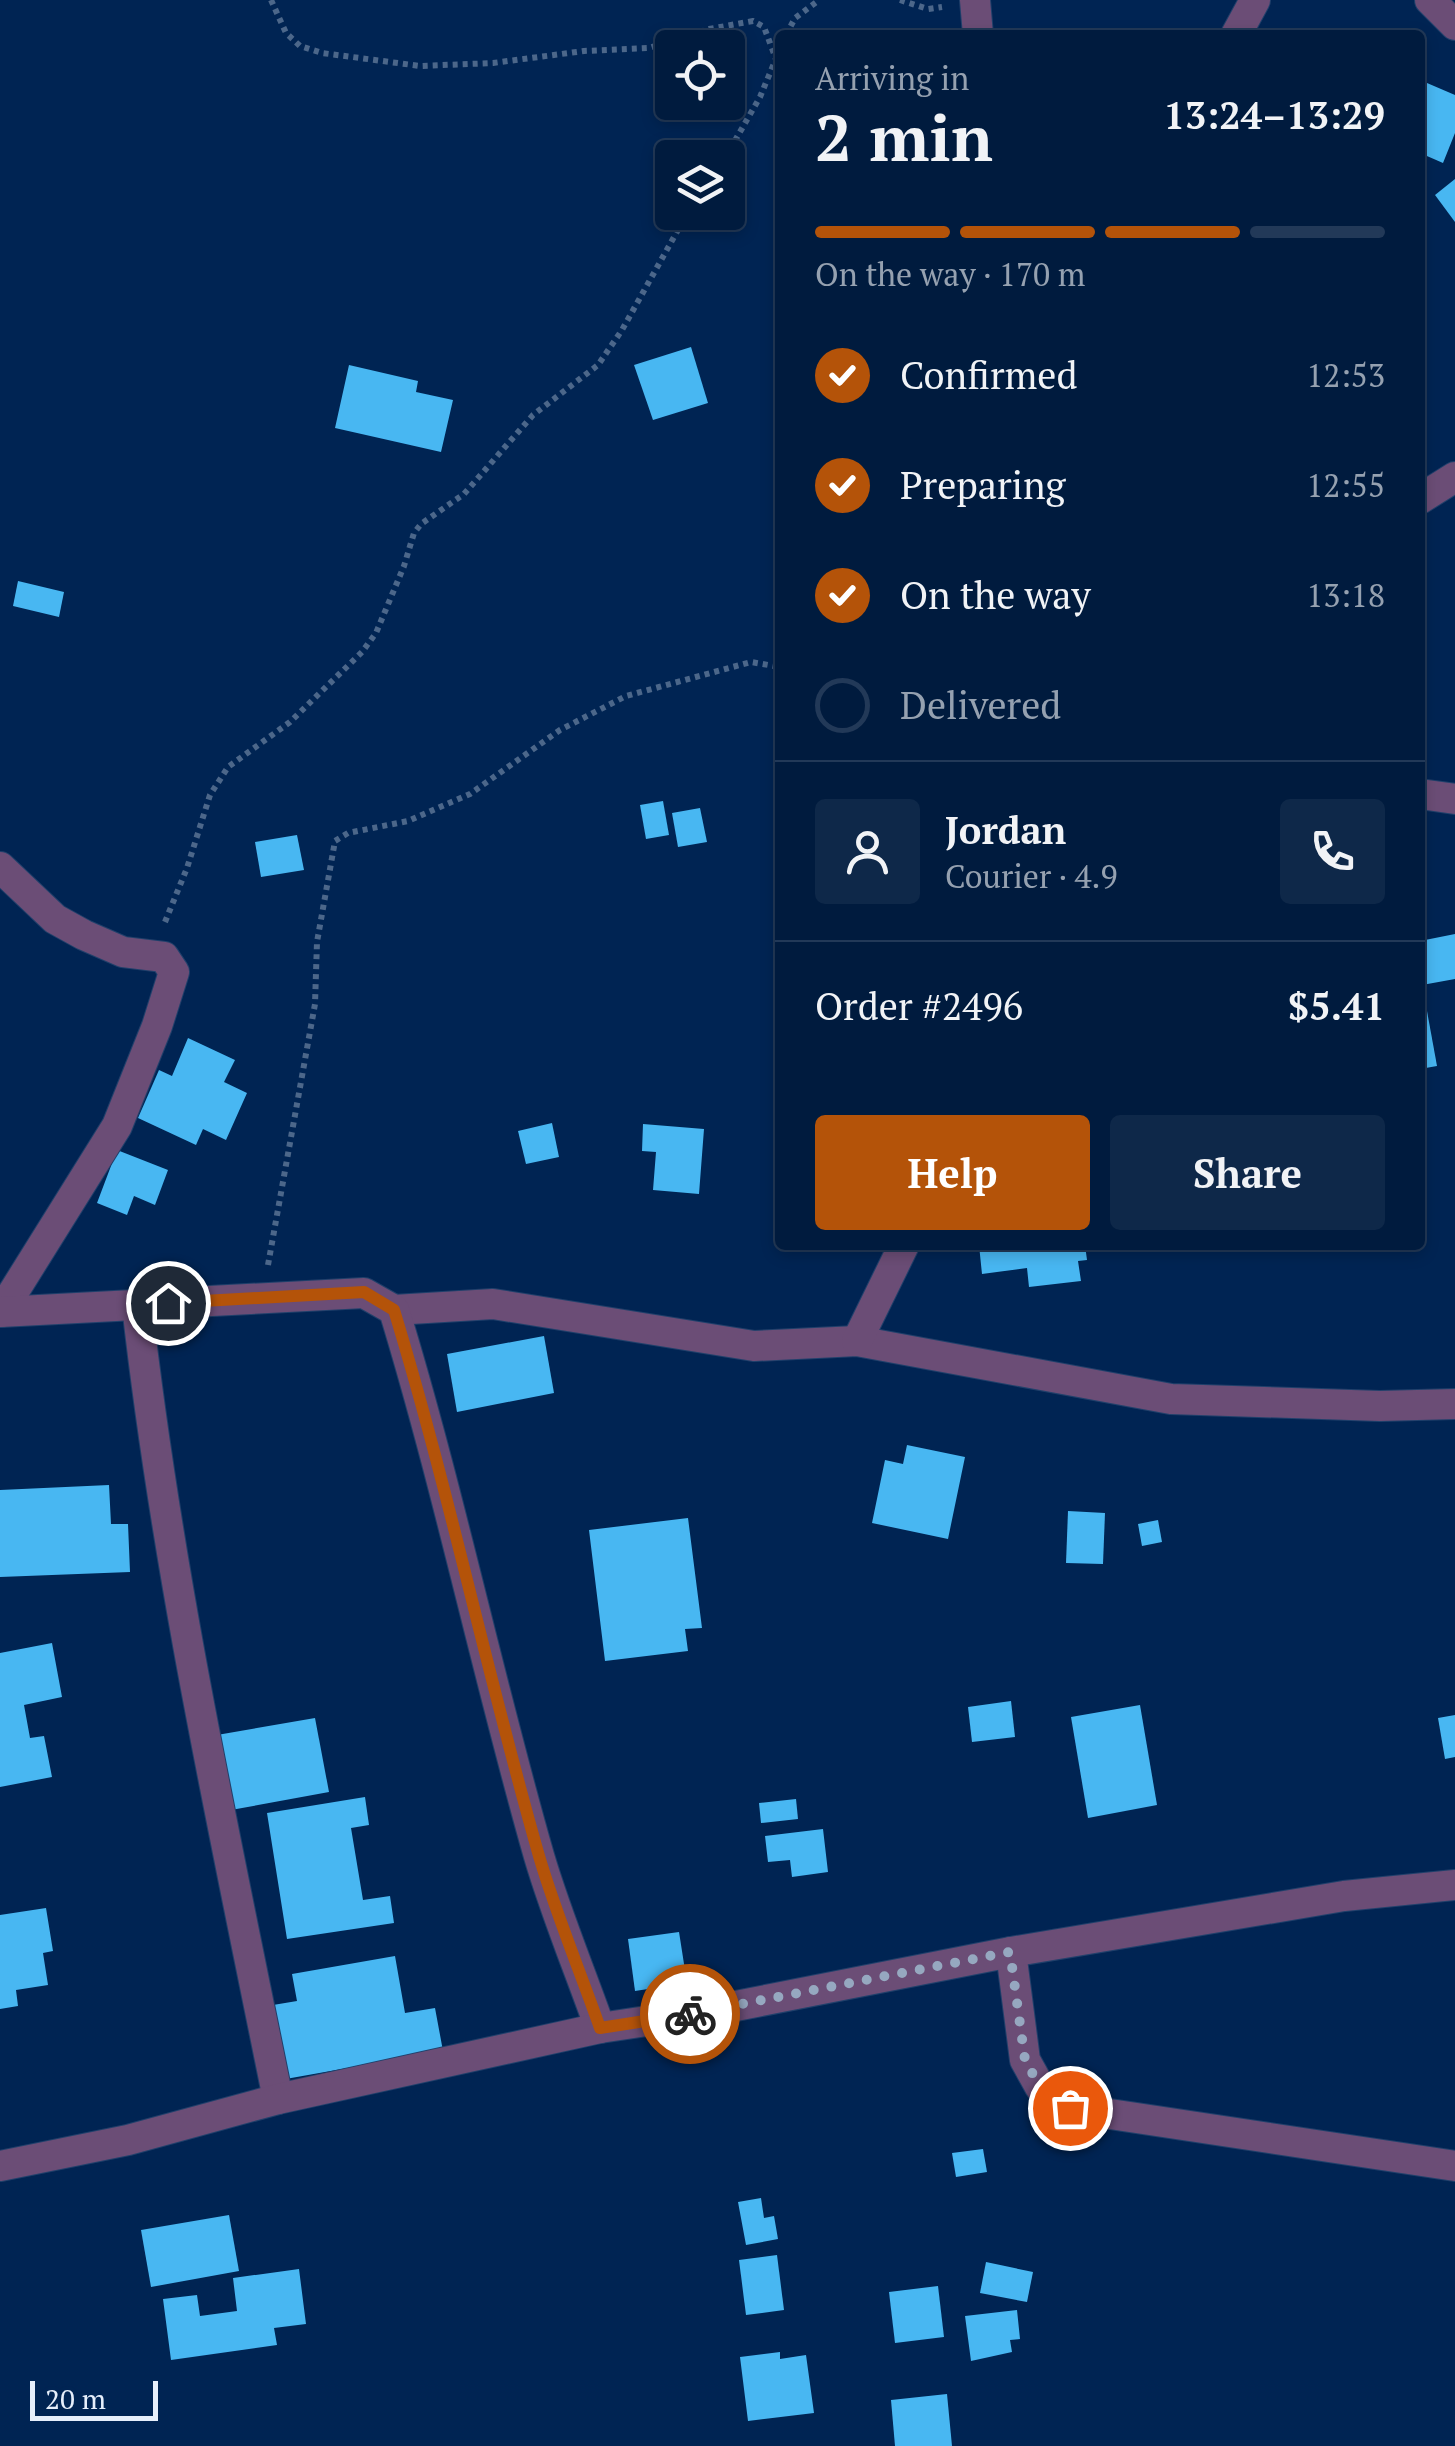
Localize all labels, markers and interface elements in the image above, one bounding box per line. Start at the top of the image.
map controls [655,30,745,230]
button: locate [655,30,745,120]
text: Arriving in [815,57,969,99]
text: 13:24–13:29 [1163,90,1385,140]
text: 2 min [815,93,993,180]
button: layers [655,140,745,230]
text: On the way · 170 m [815,253,1085,295]
icon: check [815,348,870,403]
text: Confirmed [900,350,1078,400]
text: 12:53 [1306,354,1385,396]
icon: check [815,458,870,513]
text: Preparing [900,460,1066,510]
text: 12:55 [1306,464,1385,506]
icon: check [815,568,870,623]
text: On the way [900,570,1091,620]
text: 13:18 [1306,574,1385,616]
text: Delivered [900,680,1061,730]
button: person [815,799,920,904]
button: phone [1280,799,1385,904]
text: Jordan [945,805,1066,855]
text: Courier · 4.9 [945,855,1117,897]
text: Order #2496 [815,981,1023,1031]
text: $5.41 [1288,981,1385,1031]
button: Help [815,1115,1090,1230]
button: Share [1110,1115,1385,1230]
pin [126,1261,211,1346]
icon: home [141,1276,196,1331]
courier [640,1964,740,2064]
icon: bike [663,1987,718,2042]
pin [1028,2066,1113,2151]
icon: bag [1043,2081,1098,2136]
scale bar [30,2376,158,2420]
text: 20 m [45,2380,106,2417]

